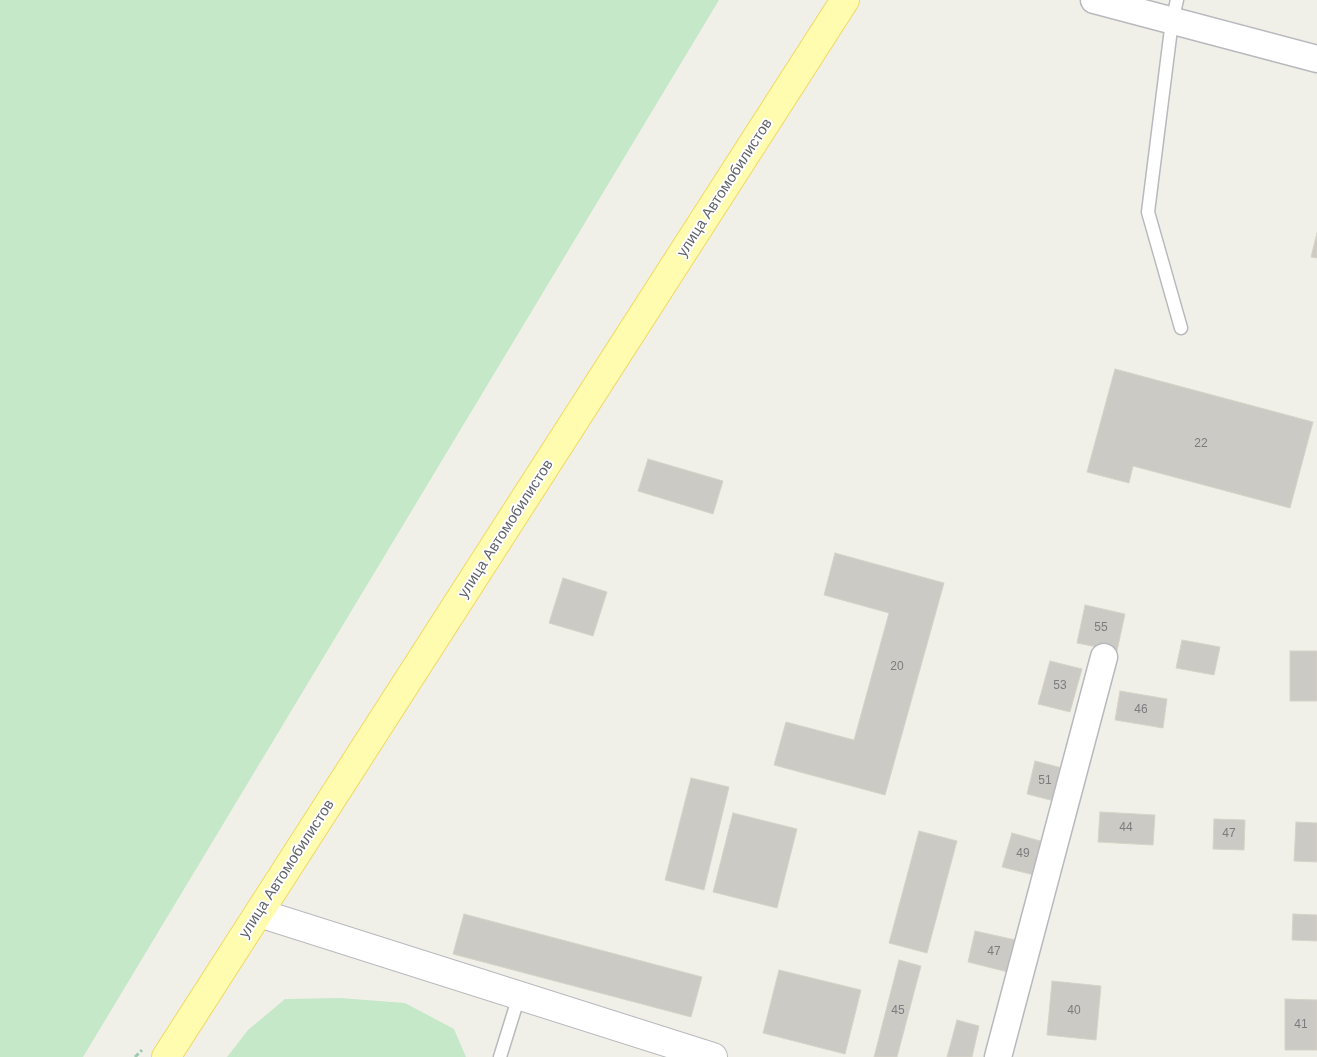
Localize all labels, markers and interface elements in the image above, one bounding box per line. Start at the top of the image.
street label: улица Автомобилистов [674,115,776,261]
house number: 22 [1194,437,1208,451]
street label: улица Автомобилистов [455,456,557,602]
house number: 55 [1094,621,1108,635]
house number: 20 [890,660,904,674]
house number: 53 [1053,679,1067,693]
house number: 46 [1134,703,1148,717]
house number: 51 [1038,774,1052,788]
street label: улица Автомобилистов [236,796,338,942]
house number: 44 [1119,821,1133,835]
house number: 47 [1222,827,1236,841]
house number: 49 [1016,847,1030,861]
house number: 47 [987,945,1001,959]
house number: 45 [891,1004,905,1018]
house number: 40 [1067,1004,1081,1018]
house number: 41 [1294,1018,1308,1032]

